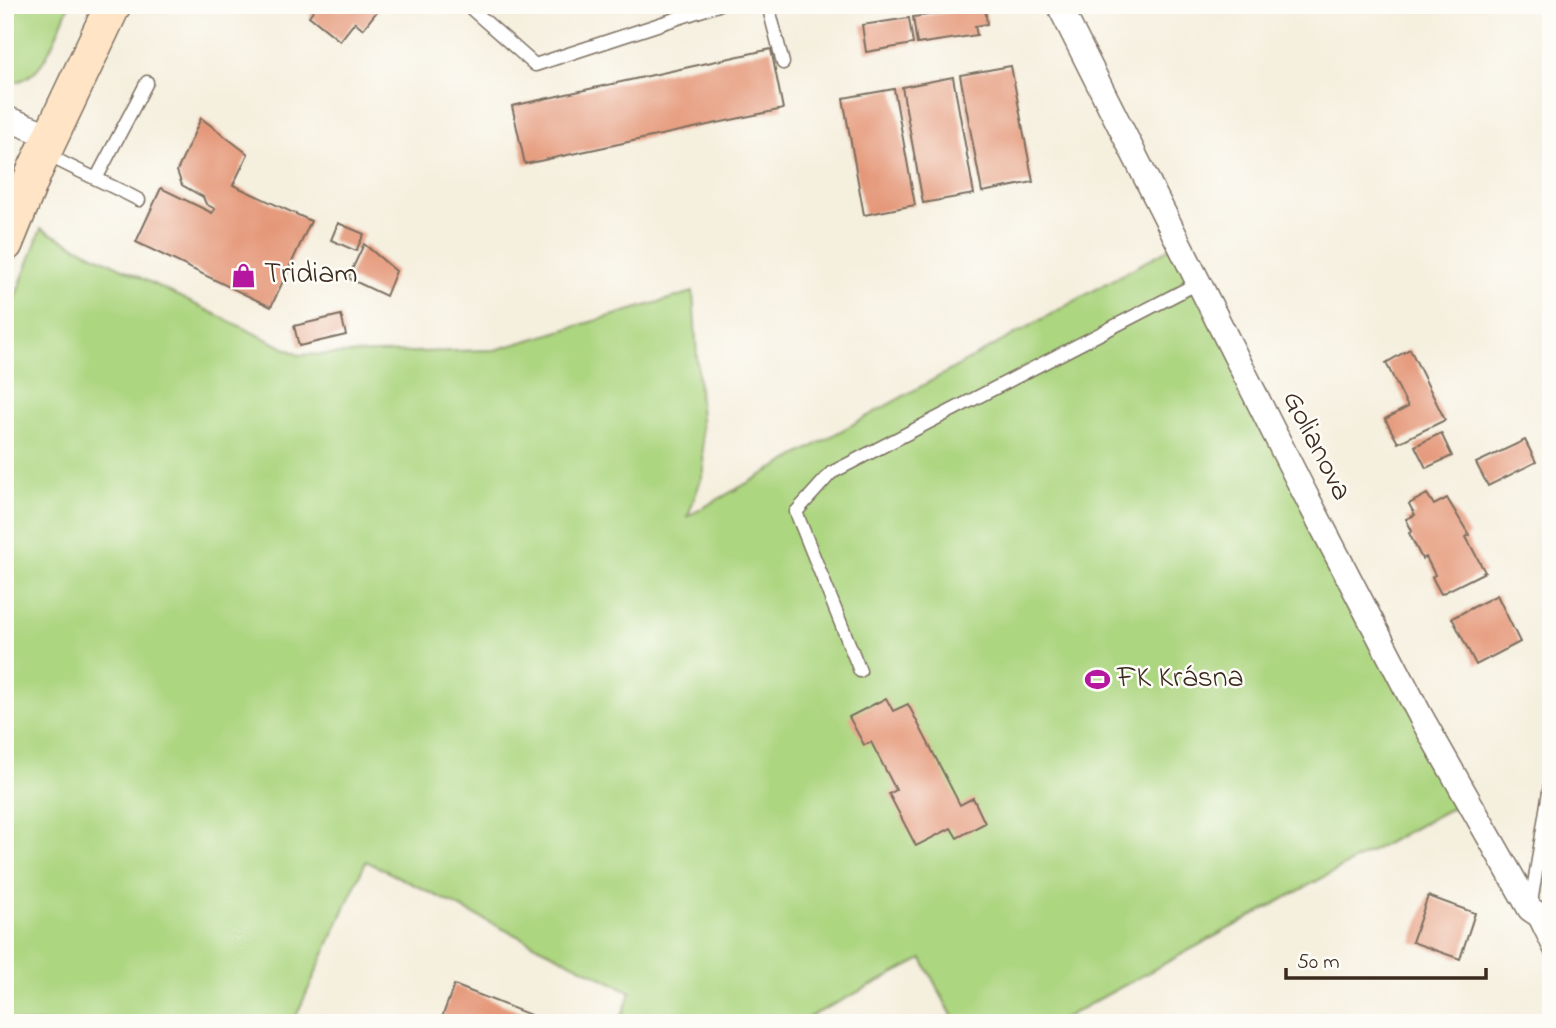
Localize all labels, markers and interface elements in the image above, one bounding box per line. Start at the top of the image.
place label: Tridiam [264,253,358,297]
shop icon: Tridiam [230,261,258,289]
street label: Golianova [1270,383,1362,509]
place label: FK Krásna [1116,657,1244,701]
sports icon: FK Krásna [1083,665,1111,693]
scale bar [1286,937,1486,981]
text: 50 m [1297,948,1340,978]

